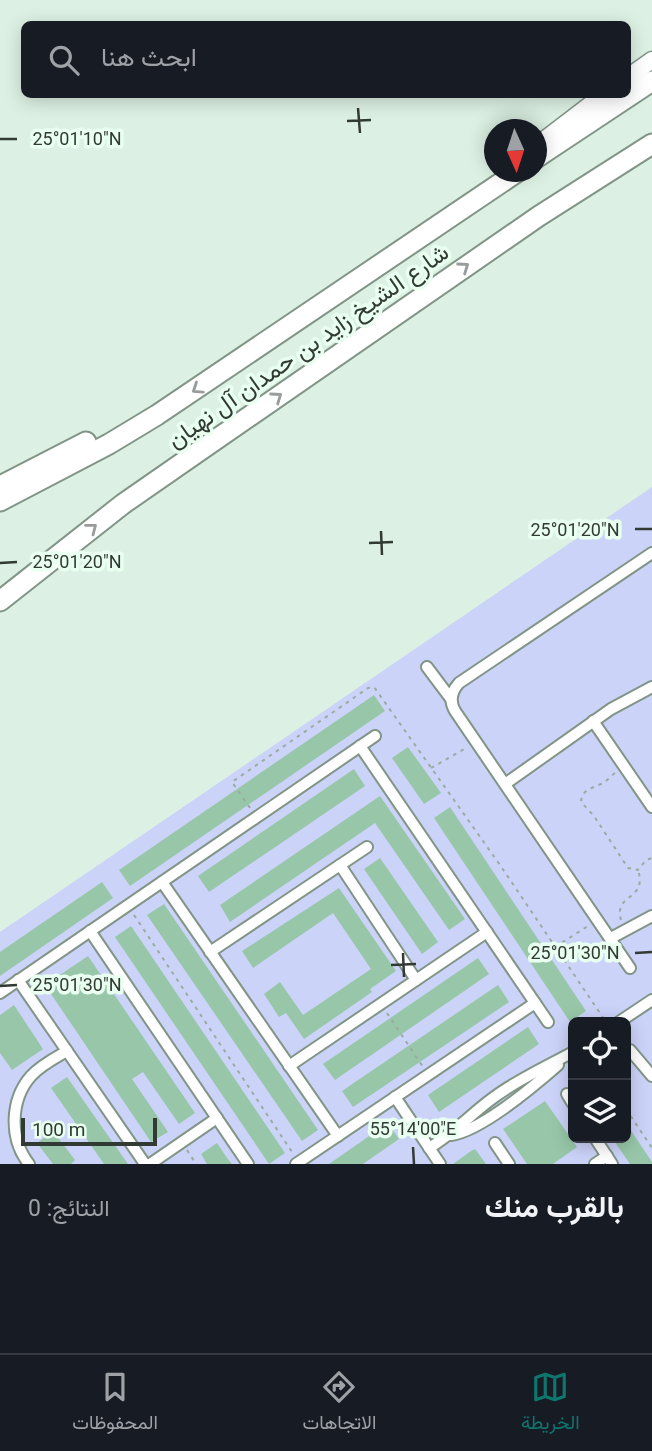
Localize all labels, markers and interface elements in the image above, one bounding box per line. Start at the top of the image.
search box [21,21,631,98]
icon: search [45,41,83,79]
text: ابحث هنا [101,42,197,72]
north arrow [484,119,547,182]
text: 25°01'10"N [32,128,122,149]
street label: شارع الشيخ زايد بن حمدان آل نهيان [162,238,456,457]
one-way arrow [456,263,469,275]
one-way arrow [192,381,205,393]
one-way arrow [269,393,282,405]
text: 25°01'20"N [530,519,620,540]
one-way arrow [84,524,96,537]
text: 25°01'20"N [32,551,122,572]
text: 25°01'30"N [530,942,620,963]
text: 25°01'30"N [32,974,122,995]
map controls [568,1017,631,1143]
button: locate [568,1017,631,1080]
button: layers [568,1080,631,1143]
scale bar [21,1115,158,1147]
text: 100 m [32,1118,85,1141]
text: 55°14'00"E [370,1118,456,1139]
text: بالقرب منك [485,1189,624,1224]
text: النتائج: 0 [28,1195,110,1222]
tab: المحفوظات [72,1368,158,1439]
tab: الاتجاهات [303,1368,376,1439]
tab: الخريطة [521,1368,580,1439]

